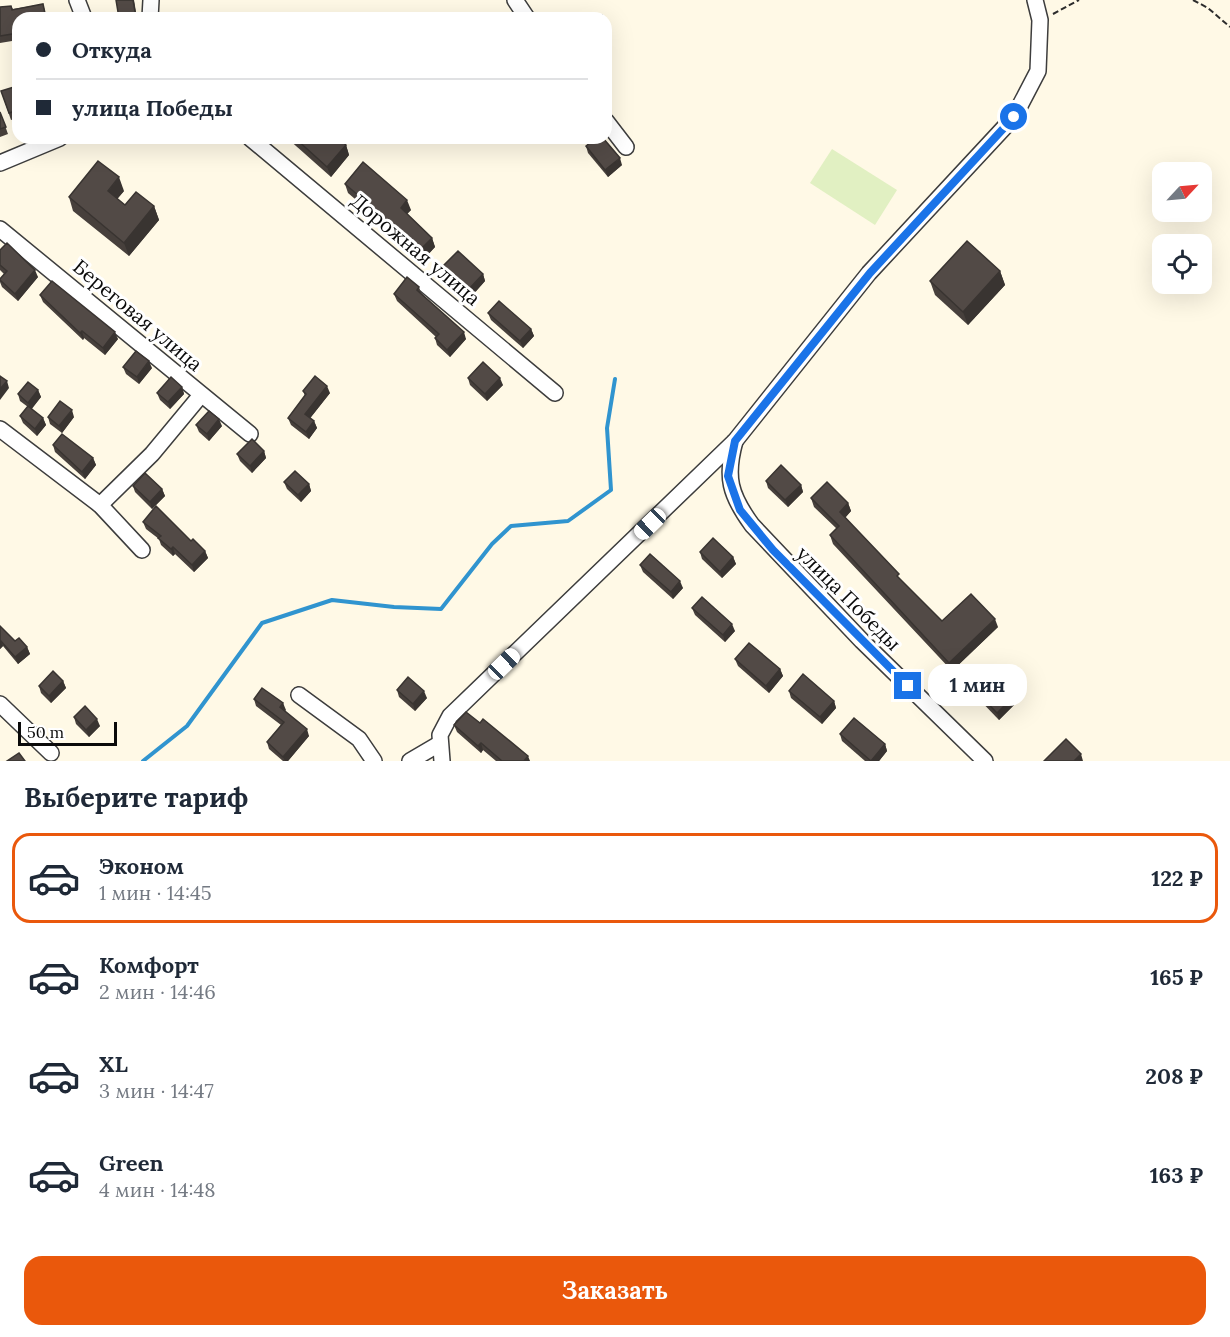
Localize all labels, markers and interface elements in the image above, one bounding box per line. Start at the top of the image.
text: Откуда [72,36,152,64]
text: улица Победы [72,94,233,122]
route start [1000,103,1027,130]
north arrow [1152,162,1212,222]
map controls [1152,162,1212,294]
street label: Дорожная улица [346,188,486,310]
button: locate [1152,234,1212,294]
street label: Береговая улица [68,254,208,376]
car [631,505,669,543]
street label: улица Победы [791,540,907,656]
car [485,645,523,683]
callout: 1 мин [929,665,1028,707]
route end [894,672,921,699]
text: 1 мин [950,672,1005,697]
scale bar [18,719,117,746]
text: 50 m [27,722,64,742]
text: Выберите тариф [24,780,248,814]
icon: car [27,851,81,905]
text: Эконом [99,852,184,880]
text: 122 ₽ [1151,864,1203,892]
text: 1 мин · 14:45 [99,880,212,905]
icon: car [27,950,81,1004]
text: Комфорт [99,951,199,979]
text: 165 ₽ [1150,963,1203,991]
text: 2 мин · 14:46 [99,979,216,1004]
icon: car [27,1049,81,1103]
text: XL [99,1050,128,1078]
text: 208 ₽ [1145,1062,1203,1090]
text: 3 мин · 14:47 [99,1078,214,1103]
icon: car [27,1148,81,1202]
text: Green [99,1149,164,1177]
text: 163 ₽ [1150,1161,1203,1189]
text: 4 мин · 14:48 [99,1177,216,1202]
button: Заказать [24,1256,1206,1325]

